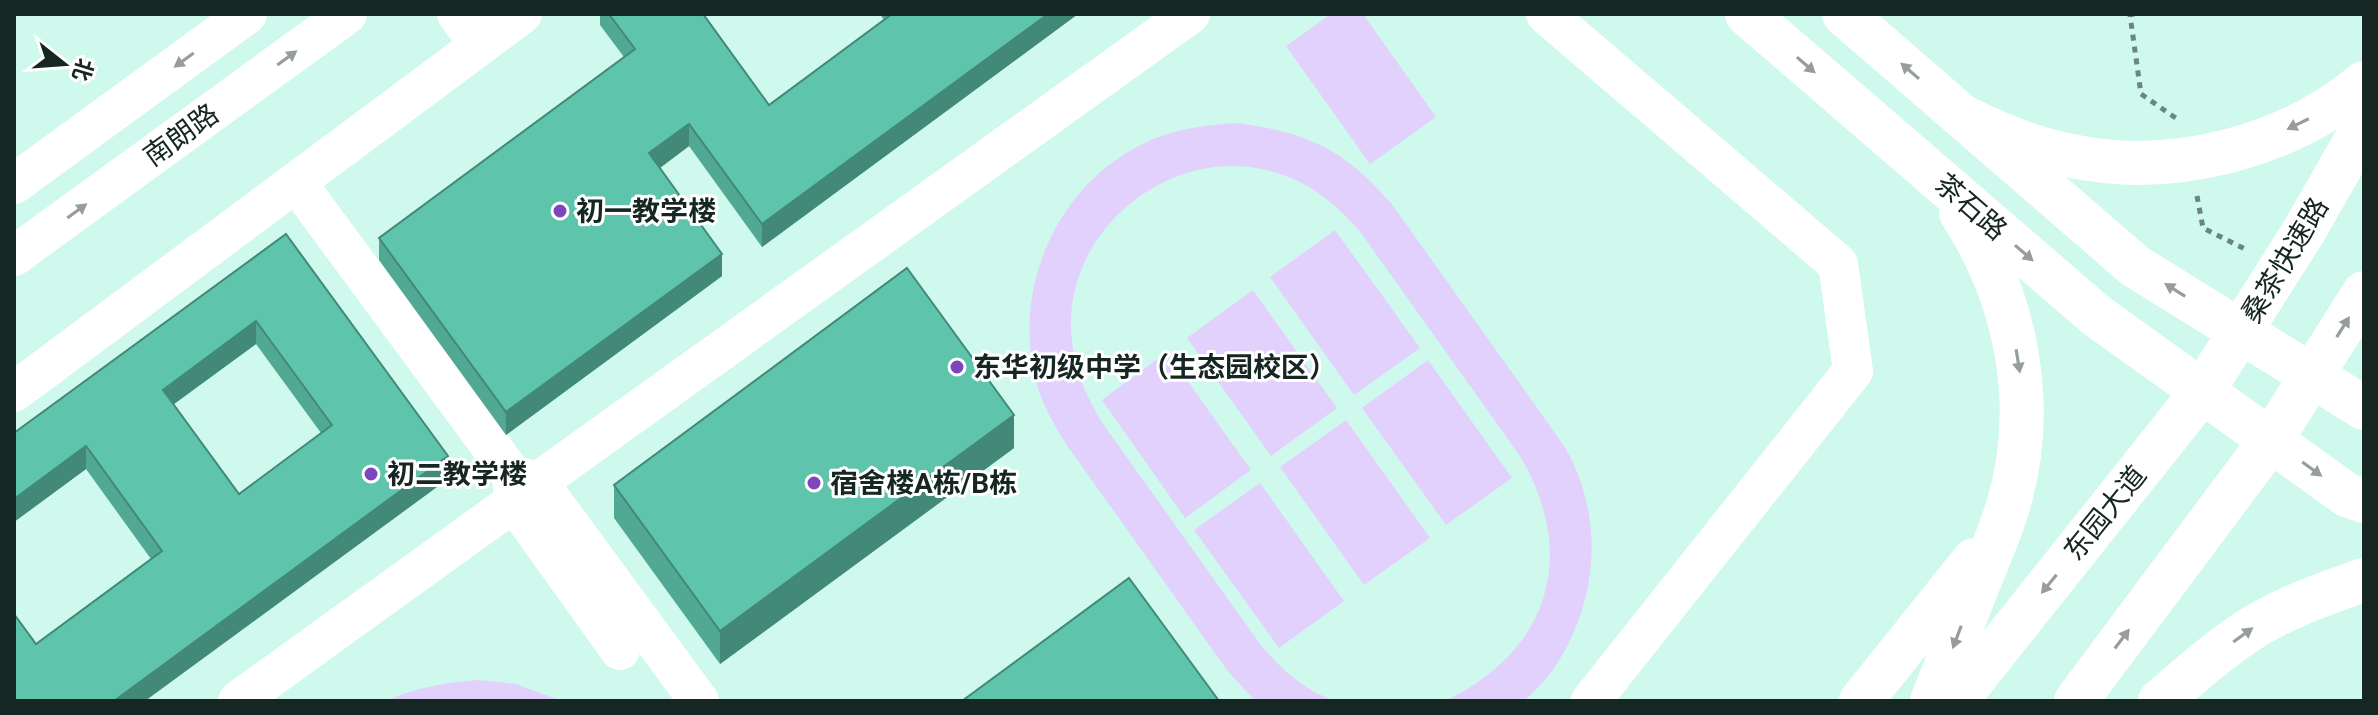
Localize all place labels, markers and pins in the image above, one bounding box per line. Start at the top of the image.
place label: 初一教学楼 [576,195,716,228]
marker: 初一教学楼 [551,202,569,220]
place label: 东华初级中学（生态园校区） [973,351,1337,384]
marker: 东华初级中学（生态园校区） [948,358,966,376]
place label: 初二教学楼 [387,458,527,491]
marker: 初二教学楼 [362,465,380,483]
place label: 宿舍楼A栋/B栋 [830,467,1017,500]
marker: 宿舍楼A栋/B栋 [805,474,823,492]

